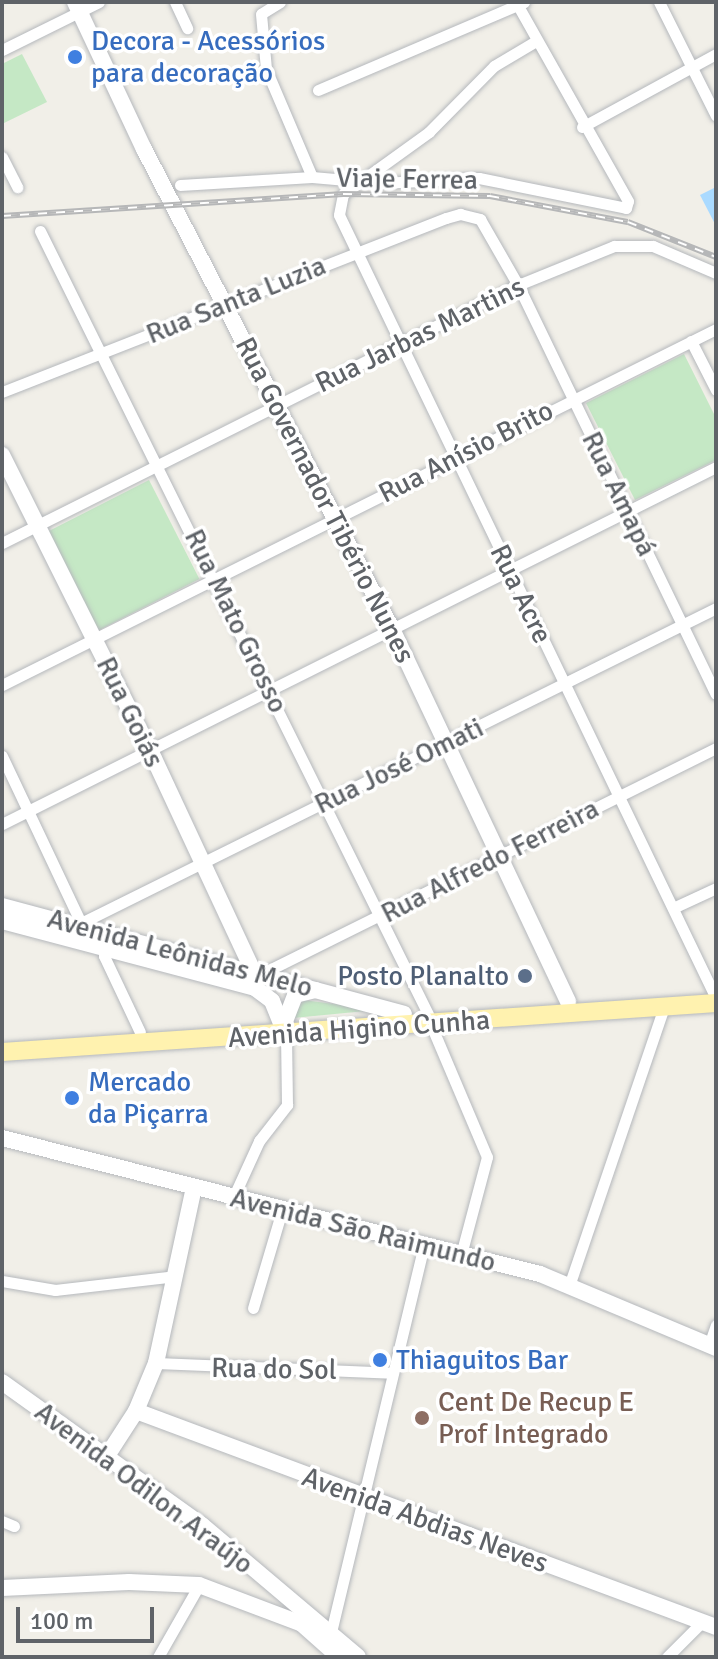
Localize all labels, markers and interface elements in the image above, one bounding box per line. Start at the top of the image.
place label: Decora - Acessórios para decoração [91,24,325,90]
marker: Decora - Acessórios para decoração [66,48,84,66]
street label: Viaje Ferrea [336,161,478,197]
street label: Rua Santa Luzia [141,249,331,351]
street label: Rua Jarbas Martins [310,270,530,400]
street label: Rua Governador Tibério Nunes [228,331,422,669]
street label: Rua Anísio Brito [373,394,559,510]
street label: Rua Amapá [574,426,664,562]
street label: Rua Mato Grosso [177,524,295,718]
street label: Rua Acre [483,539,559,649]
street label: Rua Goiás [89,651,171,773]
street label: Rua José Omati [309,711,489,821]
street label: Rua Alfredo Ferreira [376,792,604,930]
street label: Avenida Leônidas Melo [44,901,316,1005]
place label: Posto Planalto [337,959,509,993]
marker: Posto Planalto [516,967,534,985]
street label: Avenida Higino Cunha [227,1003,491,1055]
place label: Mercado da Piçarra [88,1065,209,1131]
marker: Mercado da Piçarra [63,1089,81,1107]
street label: Avenida São Raimundo [227,1181,499,1279]
place label: Thiaguitos Bar [396,1343,568,1377]
street label: Rua do Sol [211,1351,337,1387]
marker: Thiaguitos Bar [371,1351,389,1369]
place label: Cent De Recup E Prof Integrado [438,1385,634,1451]
street label: Avenida Odilon Araújo [28,1395,260,1581]
marker: Cent De Recup E Prof Integrado [413,1409,431,1427]
street label: Avenida Abdias Neves [297,1460,553,1580]
scale bar [20,1591,158,1641]
text: 100 m [30,1606,93,1636]

